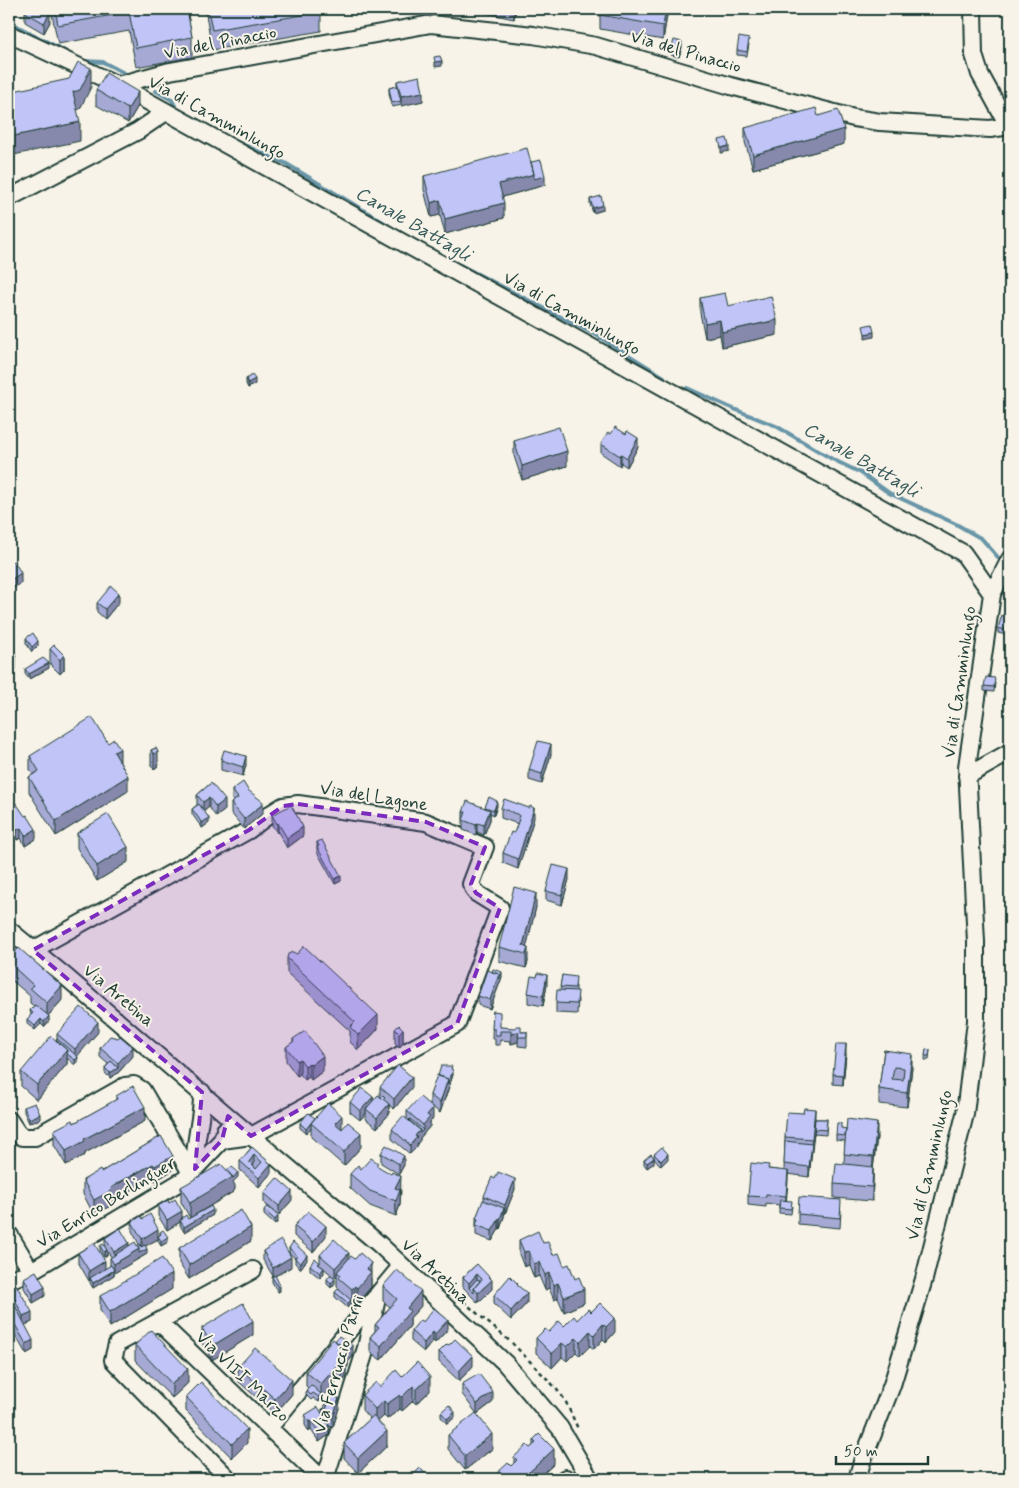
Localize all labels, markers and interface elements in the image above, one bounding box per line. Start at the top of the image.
street label: Via del Pinaccio [162,20,279,66]
street label: Via del Pinaccio [628,25,744,79]
street label: Via di Camminlungo [143,70,289,167]
water label: Canale Battagli [351,181,478,269]
street label: Via di Camminlungo [498,266,644,363]
water label: Canale Battagli [799,417,926,505]
street label: Via di Camminlungo [937,605,985,760]
street label: Via del Lagone [318,777,430,817]
street label: Via Aretina [78,959,159,1033]
street label: Via di Camminlungo [901,1088,961,1243]
street label: Via Enrico Berlinguer [32,1151,183,1256]
street label: Via Aretina [396,1234,475,1310]
street label: Via Ferruccio Parri [308,1292,370,1436]
street label: Via VIII Marzo [190,1326,295,1428]
scale bar [836,1433,929,1465]
text: 50 m [844,1442,878,1462]

